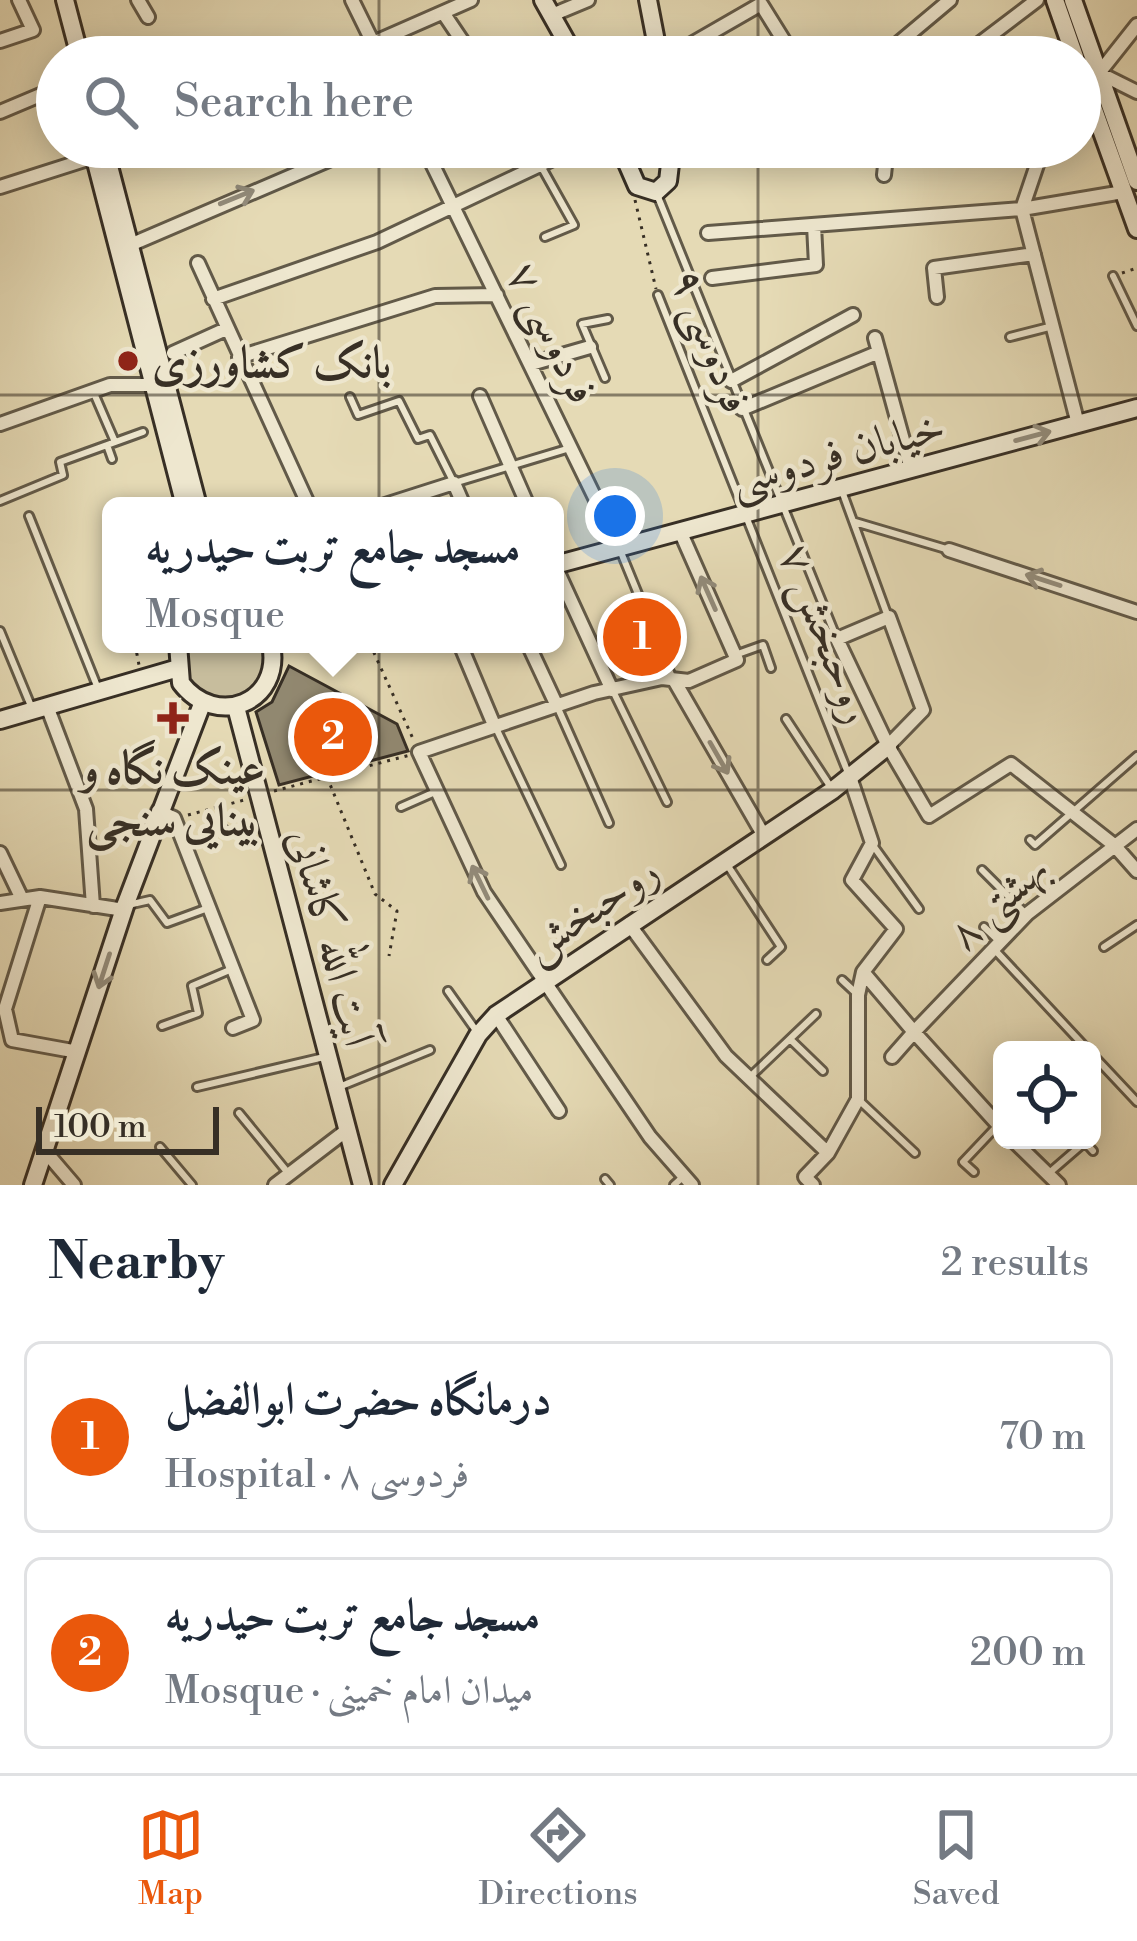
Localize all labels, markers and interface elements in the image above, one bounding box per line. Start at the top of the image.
search box [36,36,1101,168]
icon: search [78,69,144,135]
text: Search here [174,74,414,131]
one-way arrow [217,185,254,206]
street label: فردوسی ۷ [492,253,610,414]
street label: فردوسی ۹ [656,260,764,422]
place label: بانک کشاورزی [152,335,391,392]
marker: بانک کشاورزی [115,348,141,374]
street label: خیابان فردوسی [724,398,951,511]
one-way arrow [1013,423,1051,445]
your location [585,486,645,546]
popup [102,497,564,653]
text: مسجد جامع تربت حیدریه [145,520,521,577]
street label: روحبخش ۷ [765,536,886,732]
one-way arrow [1025,568,1063,590]
one-way arrow [695,576,717,612]
text: Mosque [145,591,285,640]
pin: 1 [603,592,681,682]
pin: 2 [294,692,372,782]
marker: عینک نگاه و بینایی سنجی [157,702,189,734]
place label: عینک نگاه و بینایی سنجی [76,739,265,851]
one-way arrow [707,740,731,775]
street label: آیت الله کاشانی [274,821,396,1057]
street label: بهشتی ۸ [936,841,1063,964]
street label: روحبخش [512,843,671,975]
one-way arrow [468,865,490,901]
one-way arrow [91,951,113,989]
map controls [993,1041,1101,1149]
button: locate [993,1041,1101,1149]
scale bar [36,1101,219,1154]
text: 100 m [54,1107,147,1148]
text: Nearby [48,1231,224,1295]
text: 2 results [941,1239,1089,1288]
text: درمانگاه حضرت ابوالفضل [165,1372,552,1429]
text: 1 [81,1413,99,1462]
text: 70 m [999,1413,1086,1462]
text: Hospital · فردوسی ۸ [165,1451,469,1500]
text: مسجد جامع تربت حیدریه [165,1588,540,1645]
text: 2 [78,1629,102,1678]
text: 200 m [970,1629,1086,1678]
text: Mosque · میدان امام خمینی [165,1667,534,1716]
tab: Map [138,1802,204,1915]
tab: Directions [479,1802,638,1915]
tab: Saved [913,1802,999,1915]

